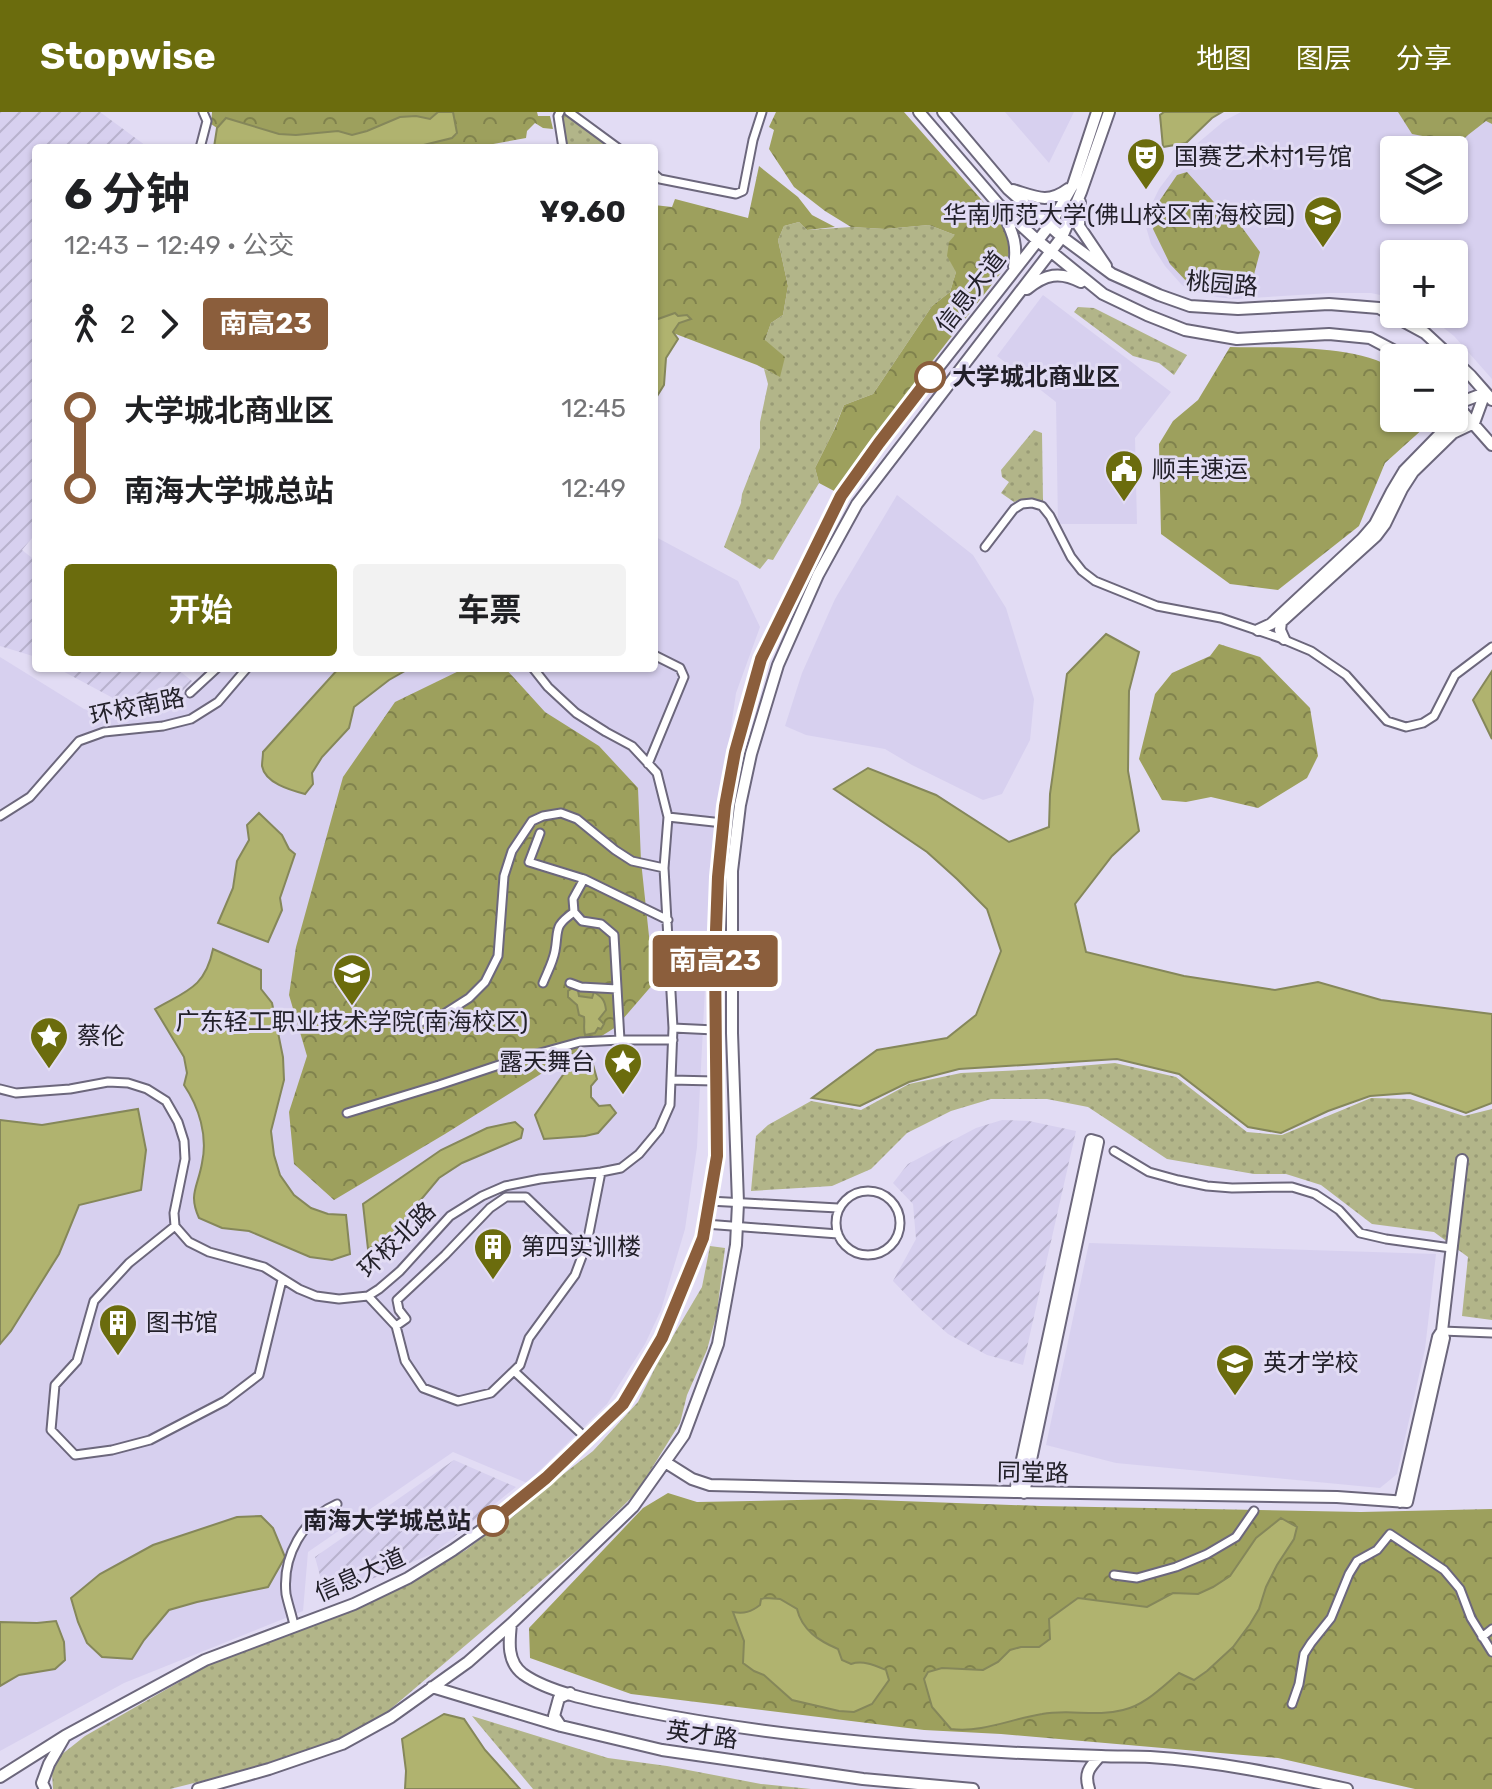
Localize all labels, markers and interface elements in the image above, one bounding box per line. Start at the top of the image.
text: Stopwise [40,33,216,79]
text: 地图 [1196,42,1252,75]
text: 图层 [1296,42,1352,75]
text: 分享 [1396,42,1452,75]
theatre icon: 国赛艺术村1号馆 [1125,136,1167,191]
map controls [1380,136,1468,432]
button: layers [1380,136,1468,224]
place label: 国赛艺术村1号馆 [1174,143,1352,171]
text: 6 分钟 [64,168,190,220]
text: ¥9.60 [539,194,626,230]
school or university icon: 华南师范大学(佛山校区南海校园) [1302,194,1344,249]
place label: 华南师范大学(佛山校区南海校园) [943,201,1295,229]
text: 12:43 – 12:49 · 公交 [64,230,294,261]
button: + [1380,240,1468,328]
street label: 信息大道 [930,246,1012,338]
street label: 桃园路 [1185,267,1259,301]
icon: walk [64,302,108,346]
icon: forward [147,302,191,346]
text: 南高23 [219,307,312,340]
text: 2 [120,309,135,340]
button: − [1380,344,1468,432]
marker: 大学城北商业区 [915,362,945,392]
place label: 大学城北商业区 [952,363,1120,391]
text: 大学城北商业区 [124,393,334,429]
text: 12:45 [561,393,626,424]
public building icon: 顺丰速运 [1103,448,1145,503]
place label: 顺丰速运 [1152,455,1248,483]
text: 南海大学城总站 [124,473,334,509]
text: 12:49 [562,473,626,504]
button: 开始 [64,564,337,656]
button: 车票 [353,564,626,656]
street label: 环校南路 [87,683,187,731]
line badge: 南高23 [659,935,771,987]
text: 南高23 [669,944,761,977]
school or university icon: 广东轻工职业技术学院(南海校区) [331,952,373,1007]
place label: 广东轻工职业技术学院(南海校区) [176,1008,528,1036]
place icon: 蔡伦 [28,1015,70,1070]
place label: 蔡伦 [77,1022,125,1050]
place icon: 露天舞台 [602,1041,644,1096]
place label: 露天舞台 [499,1048,595,1076]
street label: 环校北路 [353,1197,441,1283]
building icon: 第四实训楼 [472,1226,514,1281]
place label: 第四实训楼 [521,1233,641,1261]
building icon: 图书馆 [97,1302,139,1357]
place label: 图书馆 [146,1309,218,1337]
school or university icon: 英才学校 [1214,1342,1256,1397]
place label: 英才学校 [1263,1349,1359,1377]
street label: 同堂路 [997,1458,1069,1488]
marker: 南海大学城总站 [478,1506,508,1536]
place label: 南海大学城总站 [303,1507,471,1535]
street label: 信息大道 [310,1543,410,1607]
street label: 英才路 [664,1716,740,1754]

